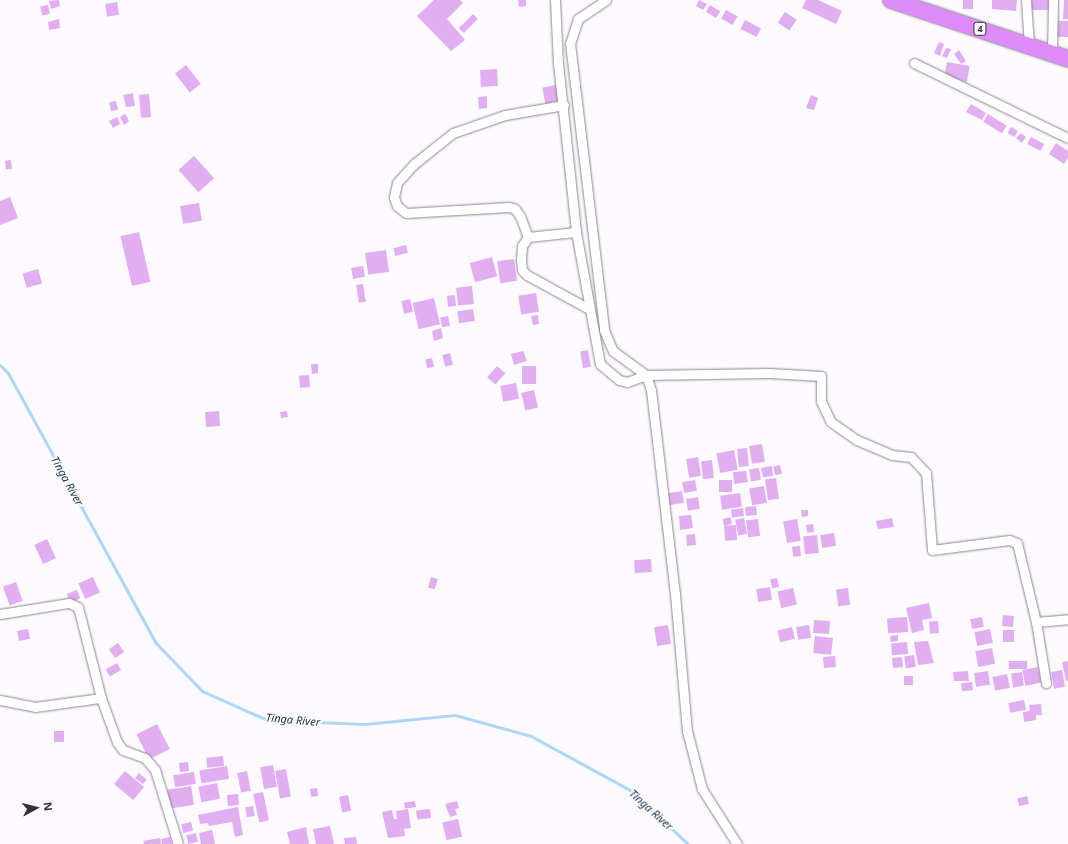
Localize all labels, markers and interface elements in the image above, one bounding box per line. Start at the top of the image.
road number: 4 [973,22,987,36]
water label: Tinga River [48,454,86,508]
water label: Tinga River [265,711,321,729]
water label: Tinga River [626,787,676,833]
north arrow [16,788,56,828]
text: N [40,801,56,812]

